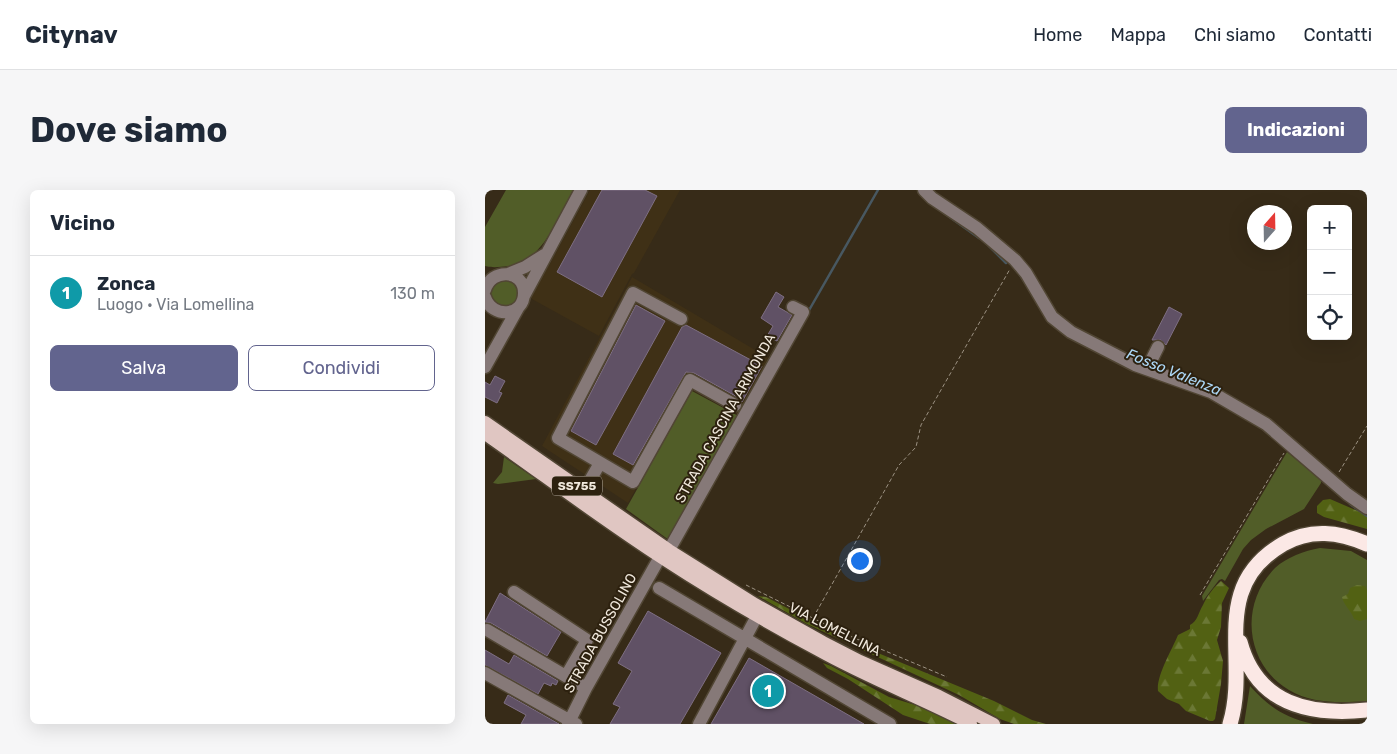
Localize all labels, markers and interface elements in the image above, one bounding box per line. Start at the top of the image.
text: Citynav [25,21,118,49]
text: Home [1033,24,1082,46]
text: Mappa [1110,24,1166,46]
text: Chi siamo [1194,24,1276,46]
text: Contatti [1304,24,1372,46]
button: Indicazioni [1225,107,1367,153]
text: Dove siamo [30,109,228,151]
north arrow [1247,205,1292,250]
map controls [1307,205,1352,340]
button: + [1307,205,1352,250]
text: Vicino [50,210,115,235]
button: − [1307,250,1352,295]
text: Zonca [97,272,155,295]
text: 1 [62,284,70,303]
text: 130 m [390,284,435,303]
text: Luogo · Via Lomellina [97,295,254,314]
button: locate [1307,295,1352,340]
street label: STRADA CASCINA ARIMONDA [672,330,779,506]
button: Salva [50,345,238,391]
button: Condividi [248,345,435,391]
water label: Fosso Valenza [1124,345,1224,399]
road number: SS755 [552,476,602,496]
your location [847,548,873,574]
street label: STRADA BUSSOLINO [560,570,640,696]
street label: VIA LOMELLINA [786,599,884,660]
pin: 1 [752,672,784,710]

